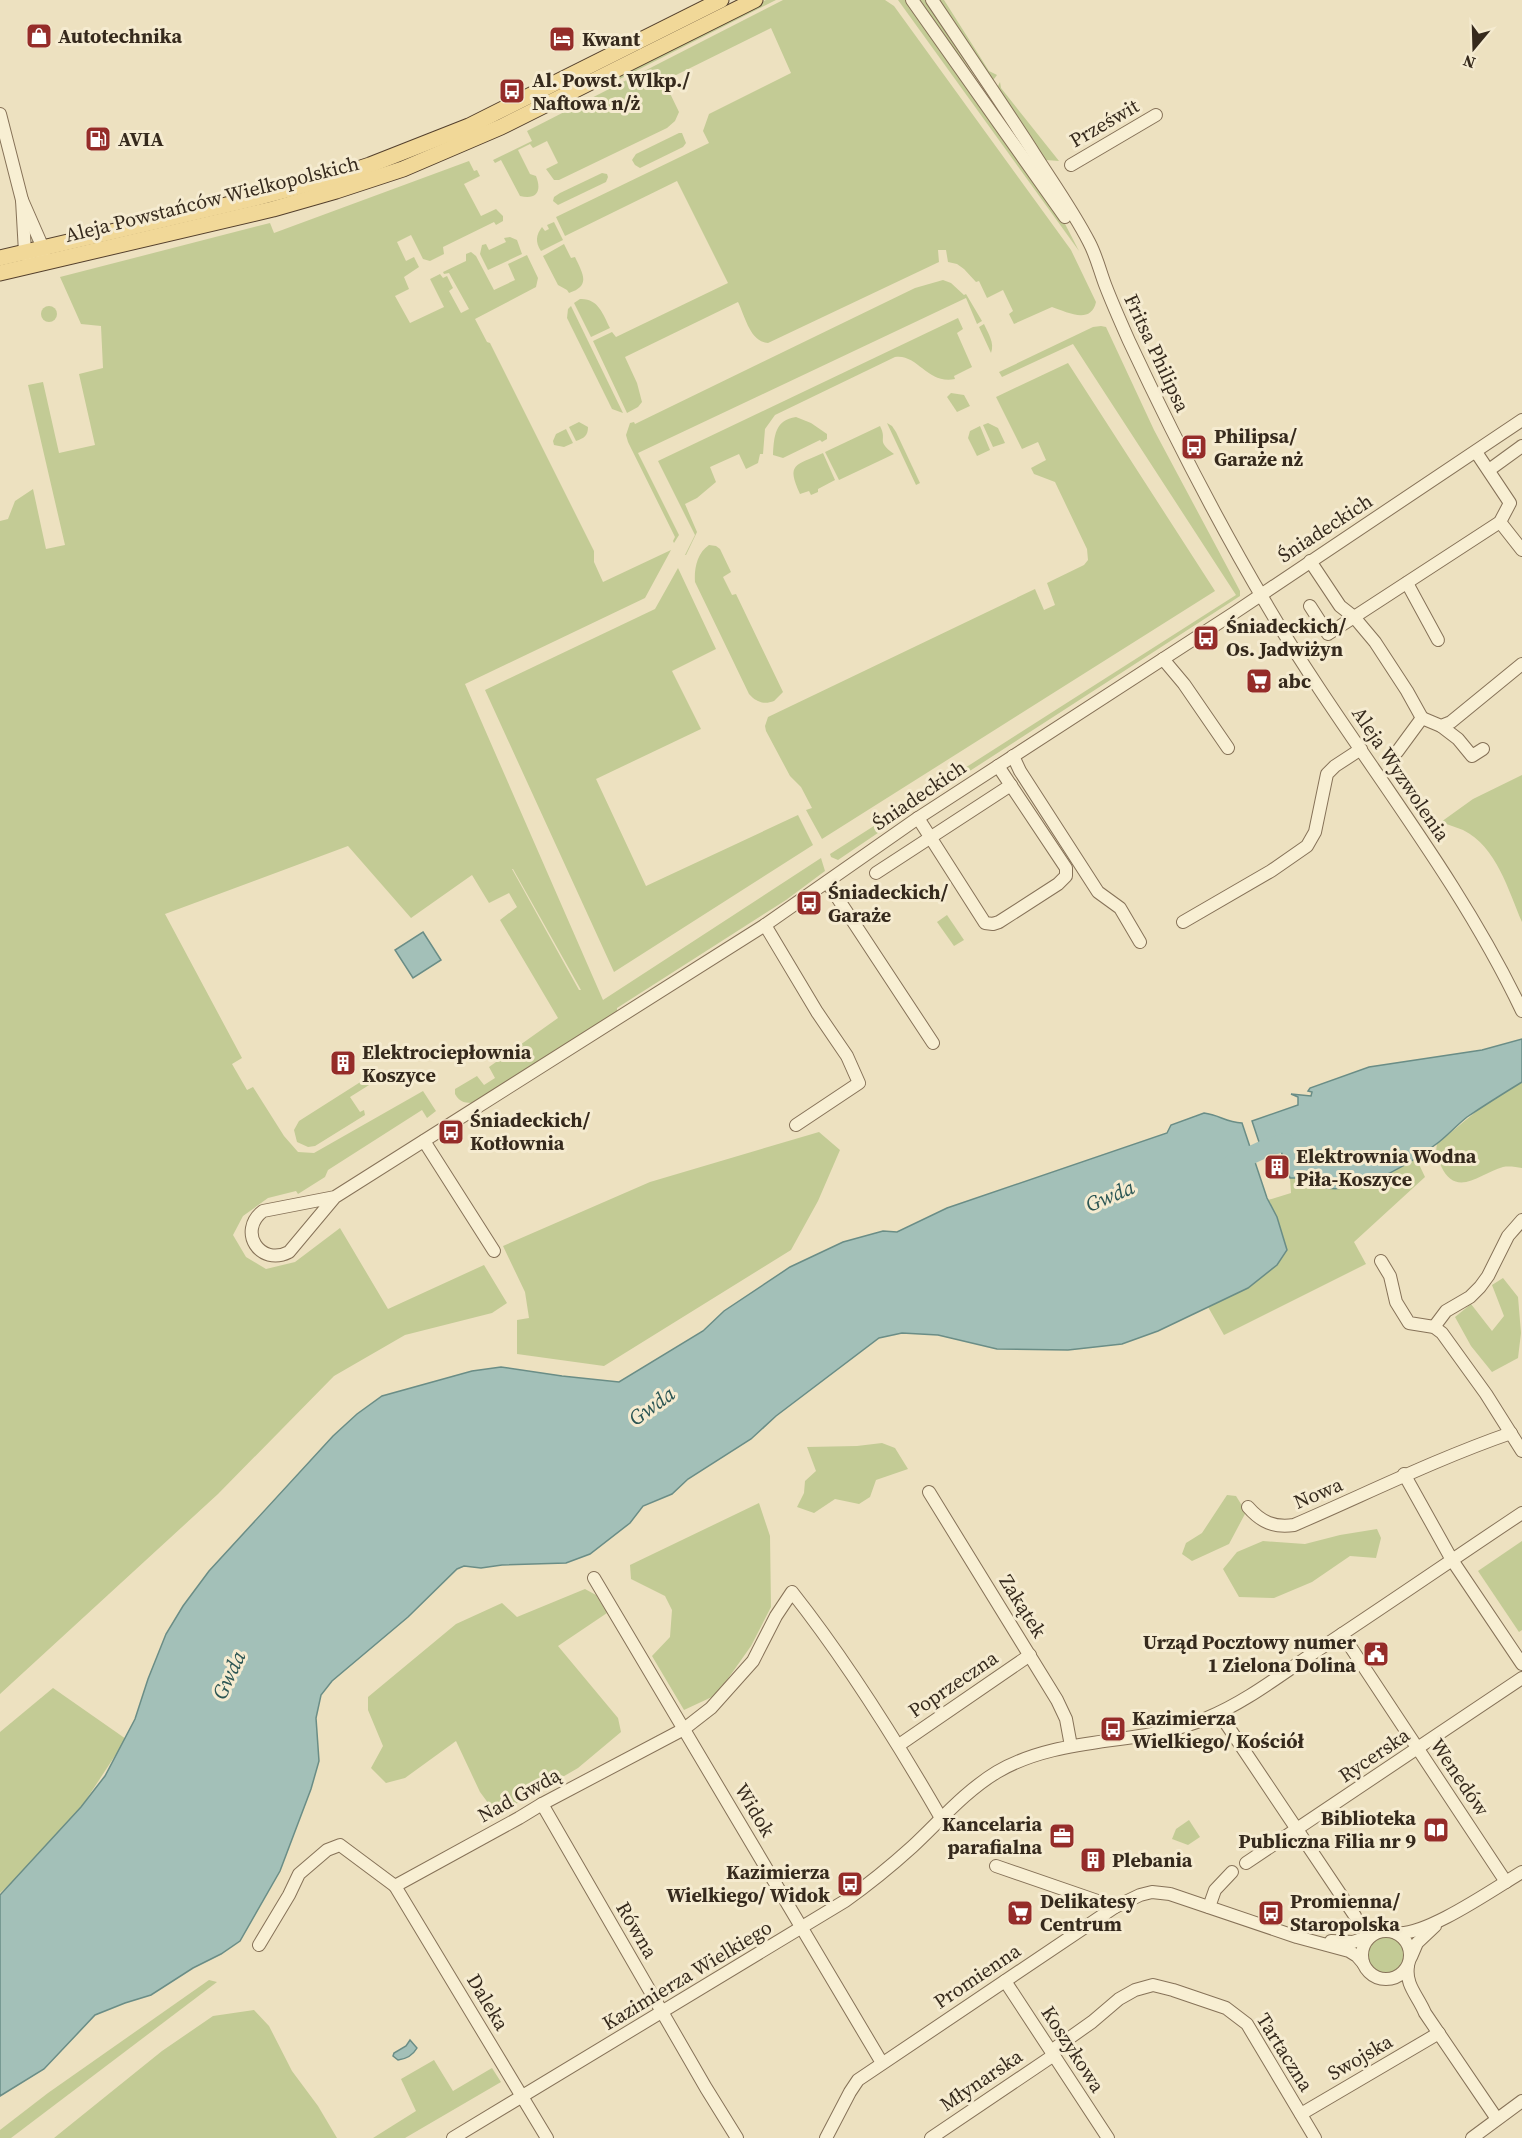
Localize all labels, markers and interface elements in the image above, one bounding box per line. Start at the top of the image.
north arrow [1444,18,1504,78]
shop icon: Autotechnika [24,21,54,51]
place label: Autotechnika [58,22,182,50]
hotel icon: Kwant [547,24,577,54]
place label: Kwant [582,25,641,53]
text: N [1460,50,1478,74]
place label: Al. Powst. Wlkp./ Naftowa n/ż [532,66,690,117]
bus stop icon: Al. Powst. Wlkp./ Naftowa n/ż [497,76,527,106]
street label: Prześwit [1064,92,1144,154]
fuel station icon: AVIA [83,124,113,154]
place label: AVIA [118,125,164,153]
street label: Aleja Powstańców Wielkopolskich [62,149,362,249]
street label: Fritsa Philipsa [1117,289,1197,417]
place label: Philipsa/ Garaże nż [1214,422,1303,473]
bus stop icon: Philipsa/ Garaże nż [1179,432,1209,462]
street label: Śniadeckich [1272,487,1378,569]
place label: Śniadeckich/ Os. Jadwiżyn [1226,612,1347,663]
bus stop icon: Śniadeckich/ Os. Jadwiżyn [1191,623,1221,653]
supermarket icon: abc [1244,666,1274,696]
place label: abc [1278,667,1311,695]
street label: Aleja Wyzwolenia [1345,701,1457,848]
street label: Śniadeckich [866,753,972,837]
place label: Śniadeckich/ Garaże [828,878,949,929]
bus stop icon: Śniadeckich/ Garaże [794,888,824,918]
place label: Elektrociepłownia Koszyce [362,1038,532,1089]
building icon: Elektrociepłownia Koszyce [328,1048,358,1078]
place label: Śniadeckich/ Kotłownia [470,1106,591,1157]
bus stop icon: Śniadeckich/ Kotłownia [436,1117,466,1147]
place label: Elektrownia Wodna Piła-Koszyce [1296,1142,1477,1193]
building icon: Elektrownia Wodna Piła-Koszyce [1262,1152,1292,1182]
water label: Gwda [1081,1172,1139,1219]
water label: Gwda [623,1379,681,1432]
street label: Nowa [1289,1470,1347,1516]
street label: Zakątek [993,1569,1053,1643]
place label: Urząd Pocztowy numer 1 Zielona Dolina [1143,1628,1357,1679]
public building icon: Urząd Pocztowy numer 1 Zielona Dolina [1361,1639,1391,1669]
street label: Poprzeczna [903,1643,1004,1724]
water label: Gwda [205,1646,252,1704]
place label: Kazimierza Wielkiego/ Kościół [1132,1704,1305,1755]
bus stop icon: Kazimierza Wielkiego/ Kościół [1098,1714,1128,1744]
street label: Rycerska [1333,1720,1416,1789]
street label: Wenedów [1424,1733,1497,1822]
street label: Nad Gwdą [473,1760,566,1829]
street label: Widok [728,1778,782,1842]
place label: Biblioteka Publiczna Filia nr 9 [1238,1804,1416,1855]
place label: Kancelaria parafialna [942,1810,1042,1861]
library icon: Biblioteka Publiczna Filia nr 9 [1421,1815,1451,1845]
office icon: Kancelaria parafialna [1047,1821,1077,1851]
building icon: Plebania [1078,1845,1108,1875]
place label: Plebania [1112,1846,1193,1874]
place label: Kazimierza Wielkiego/ Widok [666,1858,830,1909]
bus stop icon: Kazimierza Wielkiego/ Widok [835,1869,865,1899]
place label: Delikatesy Centrum [1040,1887,1137,1938]
place label: Promienna/ Staropolska [1290,1887,1400,1938]
street label: Równa [610,1896,665,1964]
supermarket icon: Delikatesy Centrum [1005,1898,1035,1928]
bus stop icon: Promienna/ Staropolska [1256,1898,1286,1928]
street label: Kazimierza Wielkiego [597,1913,777,2037]
street label: Promienna [928,1936,1027,2015]
street label: Daleka [460,1968,516,2036]
street label: Koszykowa [1035,2000,1112,2098]
street label: Tartaczna [1250,2007,1321,2097]
street label: Swojska [1322,2027,1398,2087]
street label: Młynarska [934,2042,1029,2118]

